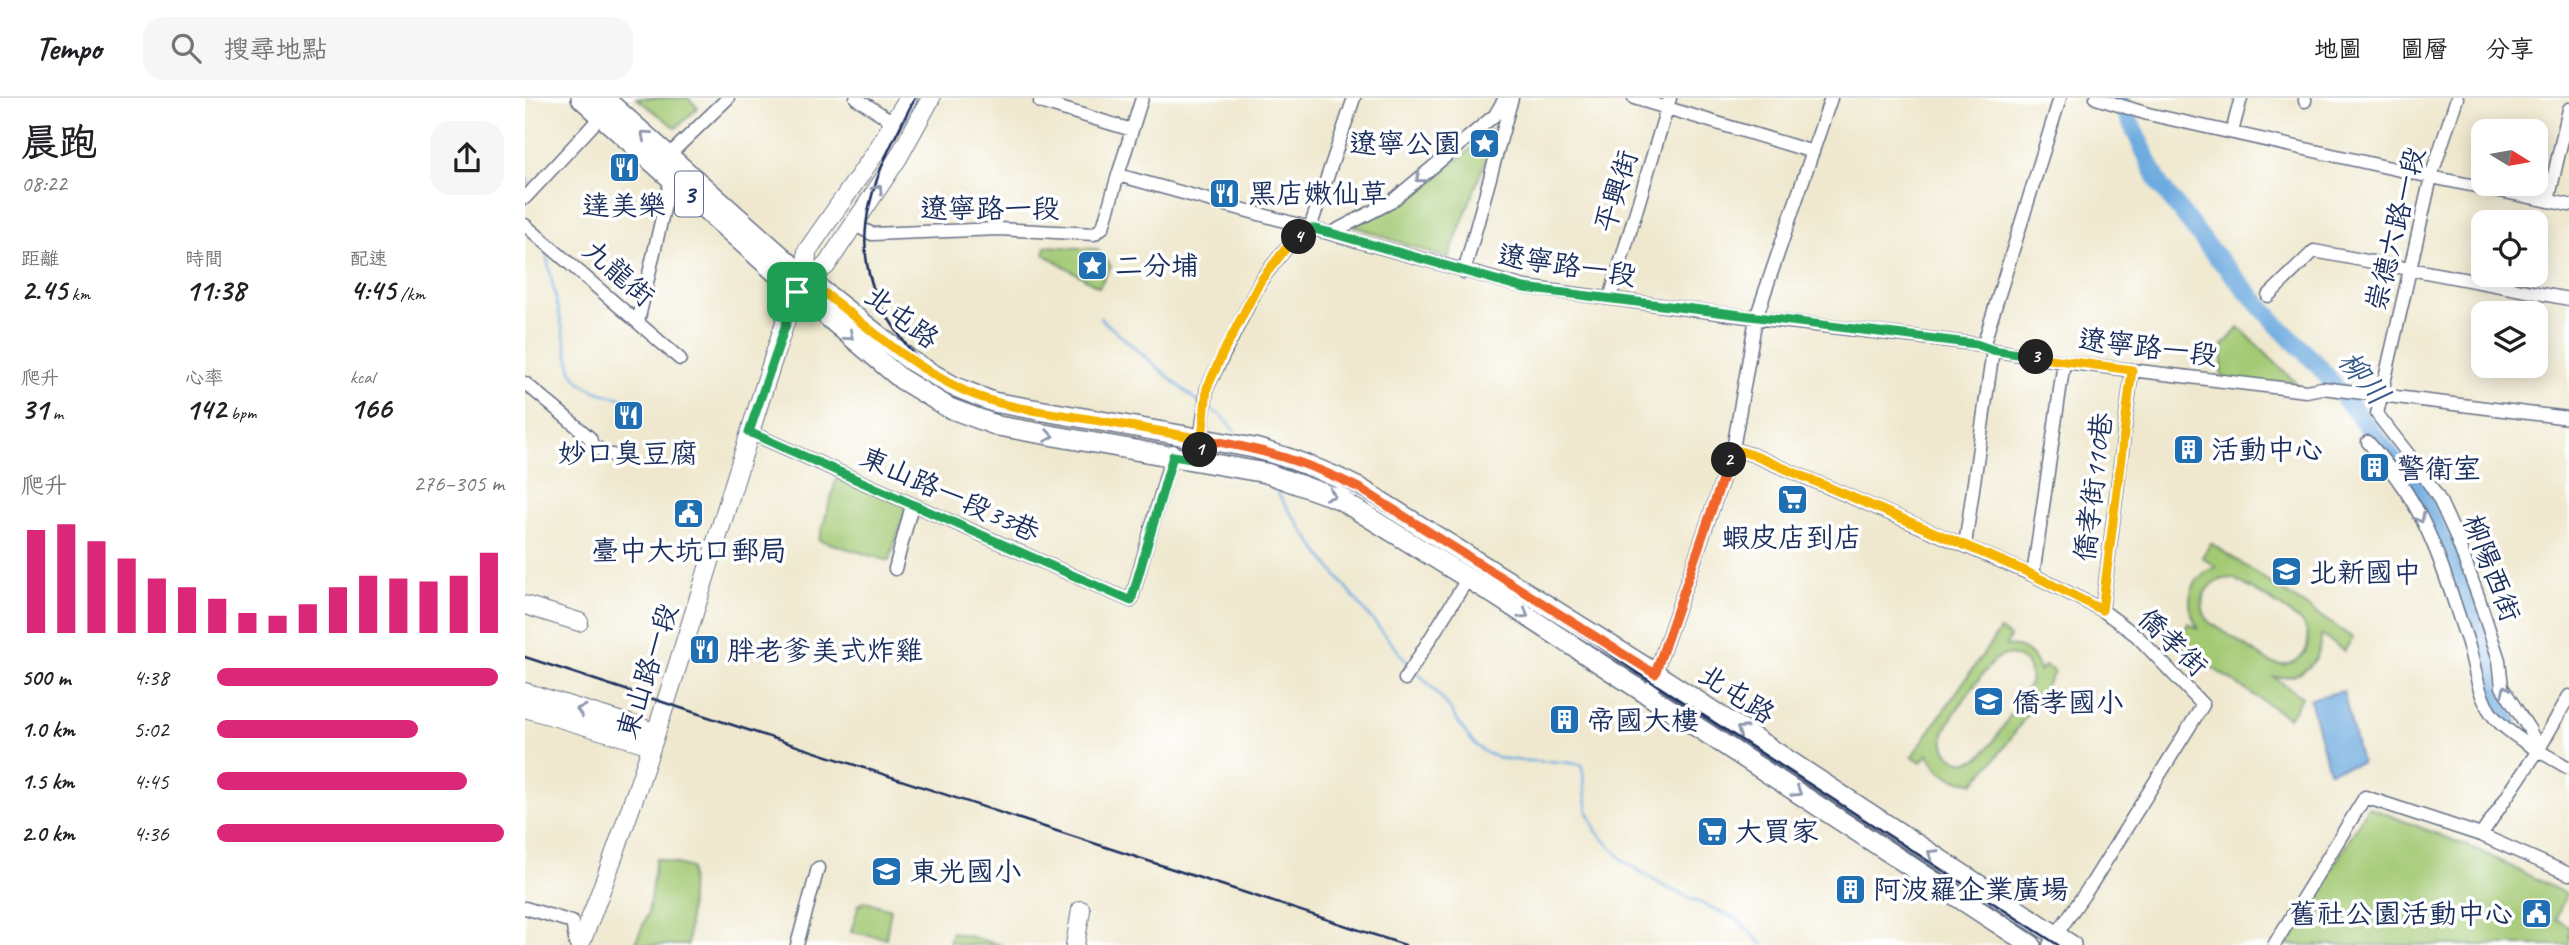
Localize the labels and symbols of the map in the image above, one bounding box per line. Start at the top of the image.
north arrow [2471,119,2548,196]
place label: 遼寧公園 [1349,126,1461,161]
place icon: 遼寧公園 [1467,126,1501,160]
one-way arrow [640,131,653,143]
street label: 崇德六路一段 [2358,143,2432,315]
street label: 平興街 [1587,146,1645,236]
restaurant icon: 達美樂 [607,151,641,185]
one-way arrow [1416,170,1429,182]
road number: 3 [675,172,703,216]
restaurant icon: 黑店嫩仙草 [1208,176,1242,210]
place label: 黑店嫩仙草 [1248,176,1388,211]
one-way arrow [870,183,883,196]
place label: 達美樂 [582,188,666,223]
street label: 遼寧路一段 [920,191,1060,226]
pin: 4 [1281,220,1317,254]
street label: 九龍街 [576,232,662,314]
street label: 遼寧路一段 [1495,237,1639,293]
place icon: 二分埔 [1075,248,1109,282]
place label: 二分埔 [1115,248,1199,283]
pin [767,262,827,322]
street label: 北屯路 [858,278,946,356]
street label: 遼寧路一段 [2076,321,2220,373]
one-way arrow [841,328,854,340]
pin: 3 [2019,340,2053,374]
water label: 柳川 [2330,343,2398,414]
restaurant icon: 妙口臭豆腐 [611,399,645,433]
street label: 僑孝街110巷 [2067,410,2120,563]
one-way arrow [1043,428,1055,443]
pin: 1 [1183,432,1217,468]
building icon: 活動中心 [2171,432,2205,466]
place label: 活動中心 [2211,432,2323,467]
place label: 妙口臭豆腐 [558,436,698,471]
street label: 東山路一段33巷 [855,439,1046,550]
pin: 2 [1711,442,1747,478]
building icon: 警衛室 [2357,451,2391,485]
place label: 警衛室 [2397,451,2481,486]
supermarket icon: 蝦皮店到店 [1775,483,1809,517]
one-way arrow [1324,487,1336,501]
public building icon: 臺中大坑口郵局 [672,496,706,530]
street label: 柳陽西街 [2456,509,2528,627]
one-way arrow [2412,511,2426,523]
place label: 蝦皮店到店 [1722,520,1862,555]
place label: 臺中大坑口郵局 [591,533,787,568]
school or university icon: 北新國中 [2269,555,2303,589]
place label: 北新國中 [2309,555,2421,590]
street label: 東山路一段 [609,599,685,743]
street label: 僑孝街 [2131,600,2215,684]
one-way arrow [1517,606,1530,619]
restaurant icon: 胖老爹美式炸雞 [687,633,721,667]
place label: 胖老爹美式炸雞 [727,633,923,668]
street label: 北屯路 [1692,656,1782,732]
school or university icon: 僑孝國小 [1972,685,2006,719]
place label: 僑孝國小 [2012,685,2124,720]
one-way arrow [2500,685,2514,697]
one-way arrow [575,703,587,718]
building icon: 帝國大樓 [1547,703,1581,737]
place label: 帝國大樓 [1587,703,1699,738]
one-way arrow [1736,725,1749,738]
one-way arrow [1789,784,1802,797]
supermarket icon: 大買家 [1695,814,1729,848]
place label: 大買家 [1735,814,1819,849]
one-way arrow [1926,850,1939,863]
school or university icon: 東光國小 [870,854,904,888]
place label: 東光國小 [910,854,1022,889]
building icon: 阿波羅企業廣場 [1833,872,1867,906]
place label: 阿波羅企業廣場 [1873,872,2069,907]
place label: 舊社公園活動中心 [2289,896,2513,931]
public building icon: 舊社公園活動中心 [2519,896,2553,930]

